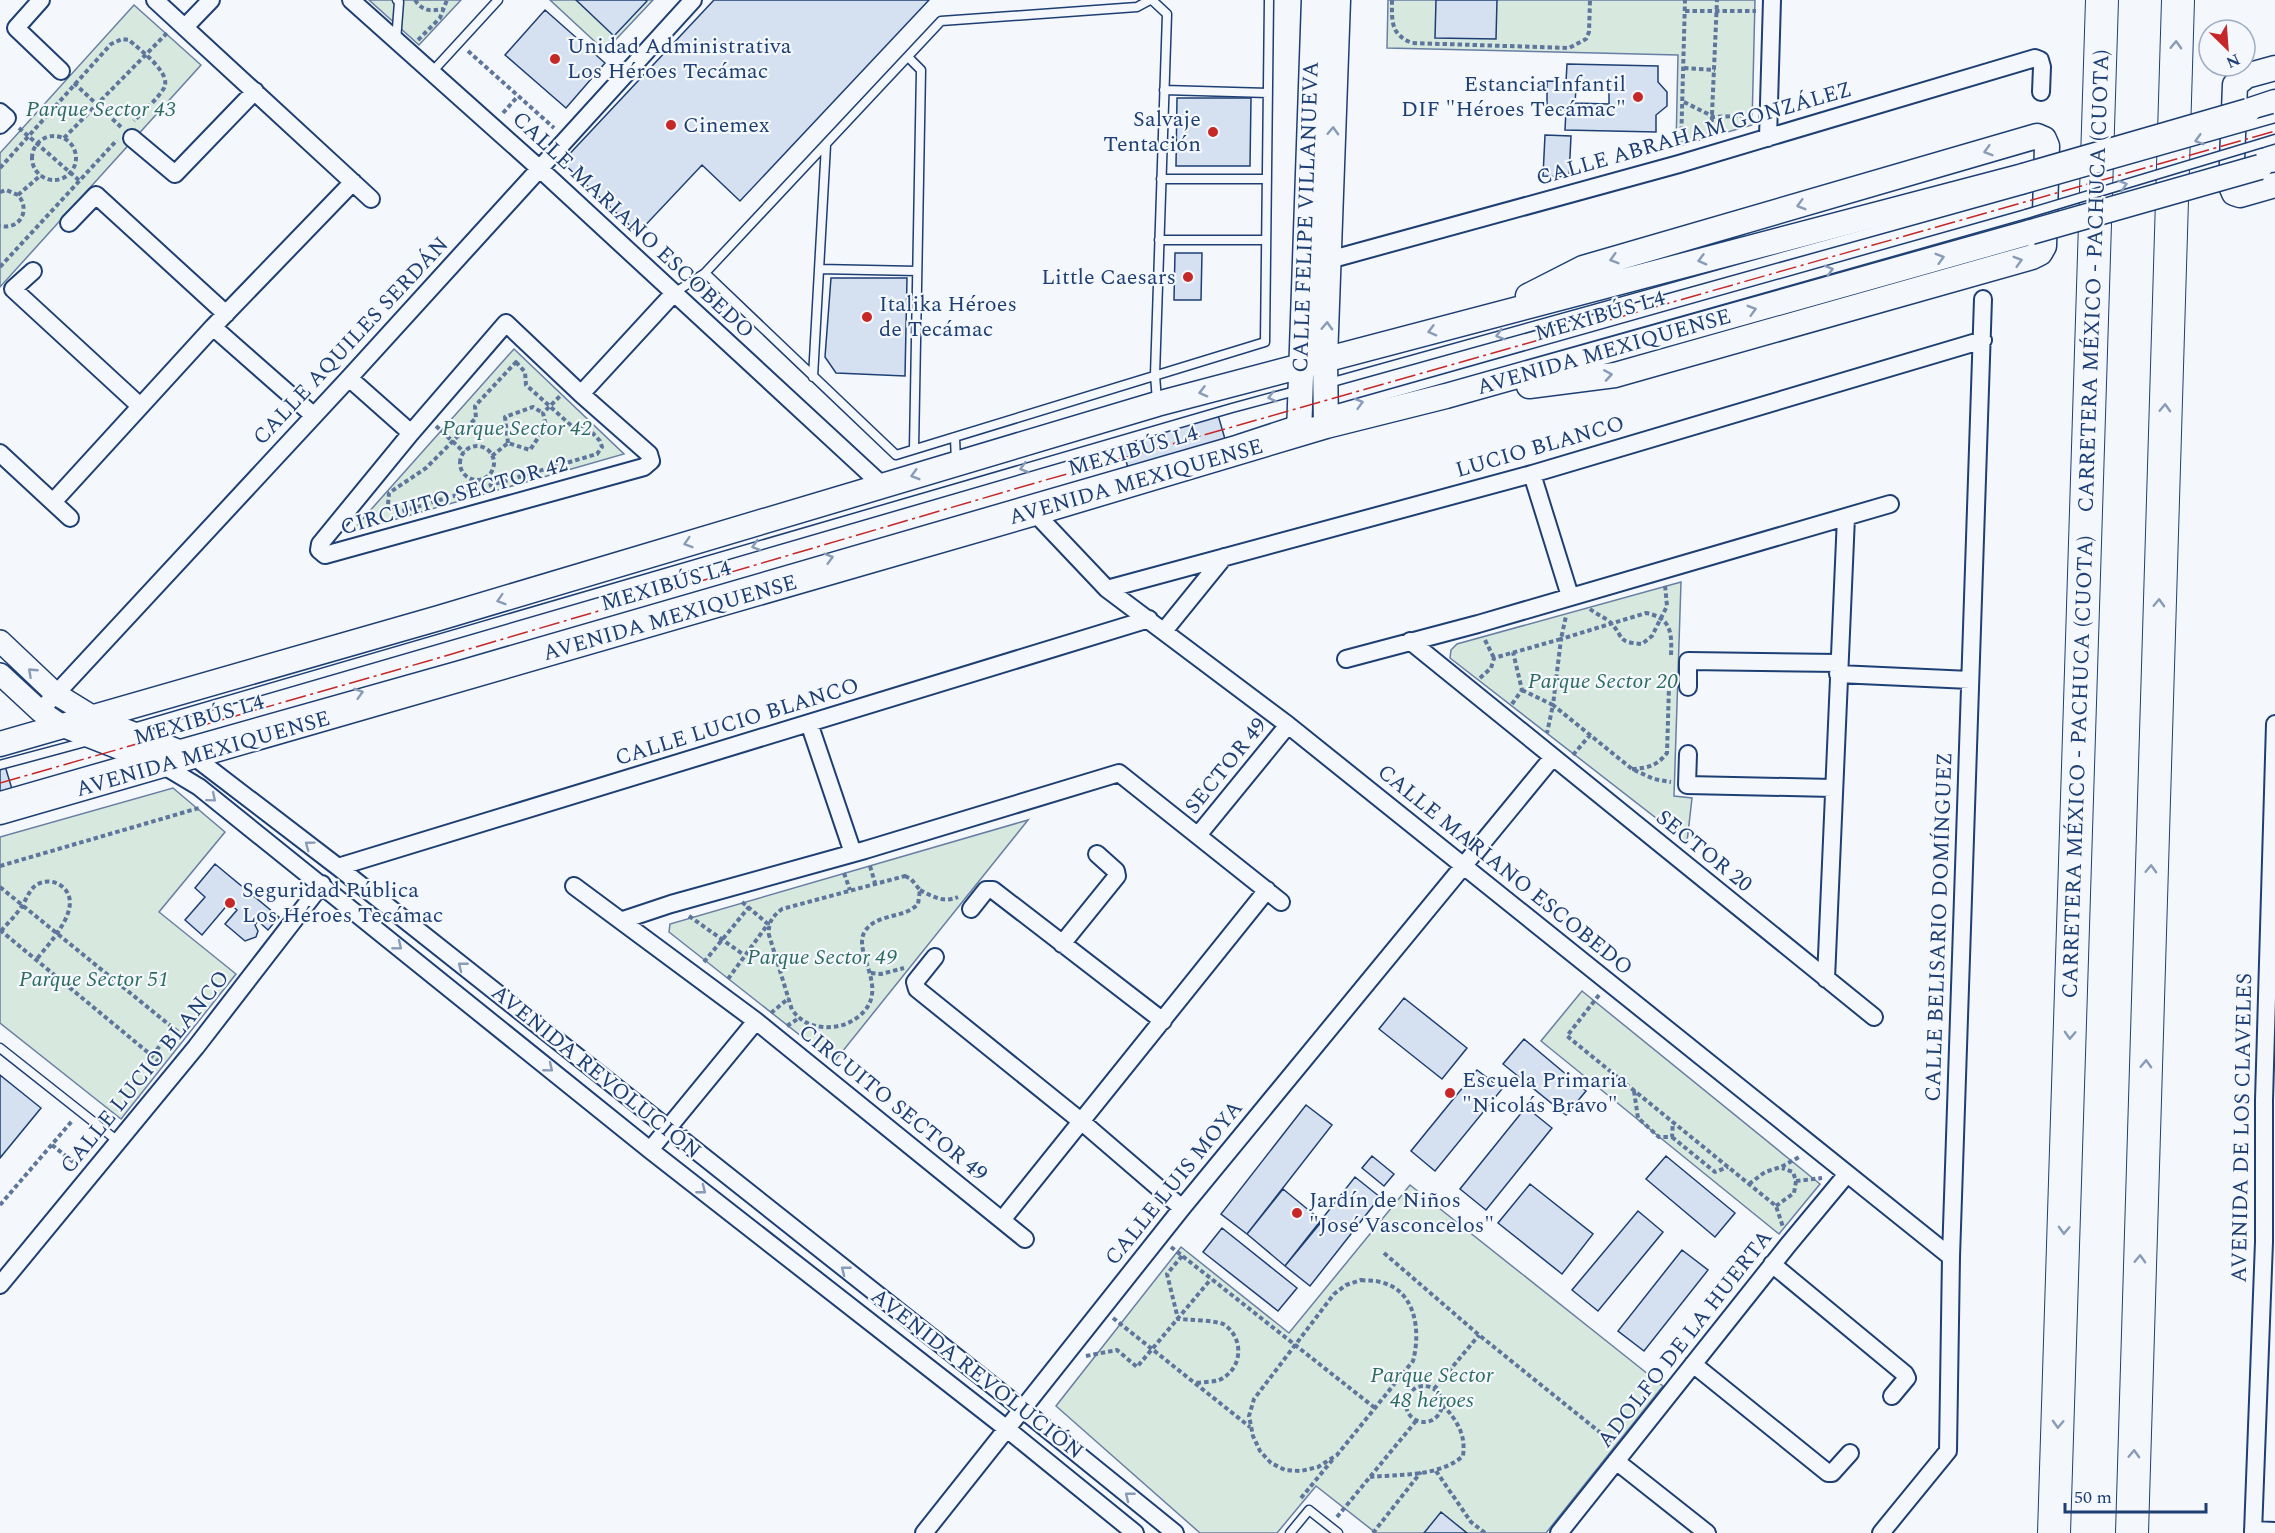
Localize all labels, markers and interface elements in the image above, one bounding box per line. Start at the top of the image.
north arrow [2197,18,2257,78]
place label: Unidad Administrativa Los Héroes Tecámac [567,30,792,88]
one-way arrow [2170,41,2182,50]
text: N [2222,47,2244,74]
street label: CARRETERA MÉXICO - PACHUCA (CUOTA) [2069,49,2119,513]
marker: Unidad Administrativa Los Héroes Tecámac [548,52,562,66]
street label: CALLE FELIPE VILLANUEVA [1284,61,1328,373]
place label: Estancia Infantil DIF "Héroes Tecámac" [1401,68,1626,126]
street label: CALLE ABRAHAM GONZÁLEZ [1532,73,1856,195]
marker: Estancia Infantil DIF "Héroes Tecámac" [1631,90,1645,104]
park label: Parque Sector 43 [26,93,176,126]
place label: Salvaje Tentación [1103,103,1201,161]
street label: CALLE MARIANO ESCOBEDO [504,104,762,346]
place label: Cinemex [683,109,770,142]
marker: Cinemex [664,118,678,132]
marker: Salvaje Tentación [1206,125,1220,139]
one-way arrow [1327,126,1340,135]
one-way arrow [2194,132,2204,145]
one-way arrow [1983,144,1994,156]
one-way arrow [2117,180,2128,192]
one-way arrow [1796,198,1807,210]
street label: CALLE AQUILES SERDÁN [245,229,457,453]
one-way arrow [1609,252,1620,264]
one-way arrow [1697,253,1707,266]
one-way arrow [1934,253,1945,265]
one-way arrow [2012,256,2023,268]
place label: Little Caesars [1041,261,1176,294]
one-way arrow [1824,264,1834,277]
marker: Little Caesars [1181,270,1195,284]
street label: MEXIBÚS L4 [1531,282,1669,350]
place label: Italika Héroes de Tecámac [879,288,1017,346]
street label: AVENIDA MEXIQUENSE [1473,300,1735,404]
one-way arrow [1747,305,1757,318]
marker: Italika Héroes de Tecámac [860,310,874,324]
one-way arrow [1320,321,1333,330]
one-way arrow [1428,324,1438,337]
one-way arrow [1496,328,1506,340]
one-way arrow [1603,370,1613,382]
one-way arrow [1198,385,1209,397]
one-way arrow [1267,390,1277,403]
one-way arrow [1353,398,1364,410]
one-way arrow [2159,404,2171,413]
street label: LUCIO BLANCO [1452,407,1628,487]
park label: Parque Sector 42 [442,412,592,445]
street label: MEXIBÚS L4 [1064,417,1202,485]
street label: AVENIDA MEXIQUENSE [1005,430,1267,534]
street label: CIRCUITO SECTOR 42 [336,448,572,544]
one-way arrow [1019,461,1030,473]
one-way arrow [910,468,920,481]
street label: CARRETERA MÉXICO - PACHUCA (CUOTA) [2053,535,2103,999]
one-way arrow [683,536,694,548]
one-way arrow [751,539,762,551]
street label: MEXIBÚS L4 [597,552,735,620]
one-way arrow [823,553,834,565]
street label: AVENIDA MEXIQUENSE [539,566,801,670]
one-way arrow [496,593,507,605]
one-way arrow [2153,599,2166,608]
park label: Parque Sector 20 [1528,665,1678,698]
one-way arrow [28,668,39,679]
street label: CALLE LUCIO BLANCO [611,669,863,775]
street label: MEXIBÚS L4 [130,686,268,754]
one-way arrow [354,688,364,701]
street label: AVENIDA MEXIQUENSE [72,702,334,806]
street label: SECTOR 49 [1177,710,1275,822]
street label: CALLE BELISARIO DOMÍNGUEZ [1916,752,1962,1102]
street label: CALLE MARIANO ESCOBEDO [1370,756,1640,984]
one-way arrow [205,791,216,802]
street label: SECTOR 20 [1648,802,1760,900]
one-way arrow [305,841,316,852]
one-way arrow [2145,864,2158,873]
place label: Seguridad Pública Los Héroes Tecámac [242,874,443,932]
marker: Seguridad Pública Los Héroes Tecámac [223,896,237,910]
one-way arrow [391,938,402,949]
park label: Parque Sector 49 [747,941,897,974]
park label: Parque Sector 51 [19,963,169,996]
street label: CALLE LUCIO BLANCO [52,963,238,1181]
one-way arrow [458,963,469,974]
street label: AVENIDA DE LOS CLAVELES [2223,973,2261,1283]
street label: AVENIDA REVOLUCIÓN [484,977,708,1167]
street label: CIRCUITO SECTOR 49 [791,1016,995,1190]
one-way arrow [2064,1030,2076,1039]
one-way arrow [2139,1059,2152,1068]
one-way arrow [542,1061,553,1072]
place label: Escuela Primaria "Nicolás Bravo" [1462,1064,1628,1122]
marker: Escuela Primaria "Nicolás Bravo" [1443,1086,1457,1100]
street label: CALLE LUIS MOYA [1097,1093,1251,1273]
one-way arrow [695,1182,706,1193]
place label: Jardín de Niños "José Vasconcelos" [1309,1184,1494,1242]
marker: Jardín de Niños "José Vasconcelos" [1290,1206,1304,1220]
street label: ADOLFO DE LA HUERTA [1589,1223,1781,1455]
one-way arrow [2058,1225,2070,1234]
one-way arrow [2133,1254,2146,1263]
one-way arrow [841,1266,852,1277]
street label: AVENIDA REVOLUCIÓN [863,1280,1091,1468]
park label: Parque Sector 48 héroes [1370,1359,1494,1417]
one-way arrow [2051,1420,2064,1429]
one-way arrow [2128,1449,2140,1458]
scale bar [2065,1476,2206,1514]
text: 50 m [2074,1484,2112,1511]
one-way arrow [1125,1492,1136,1503]

